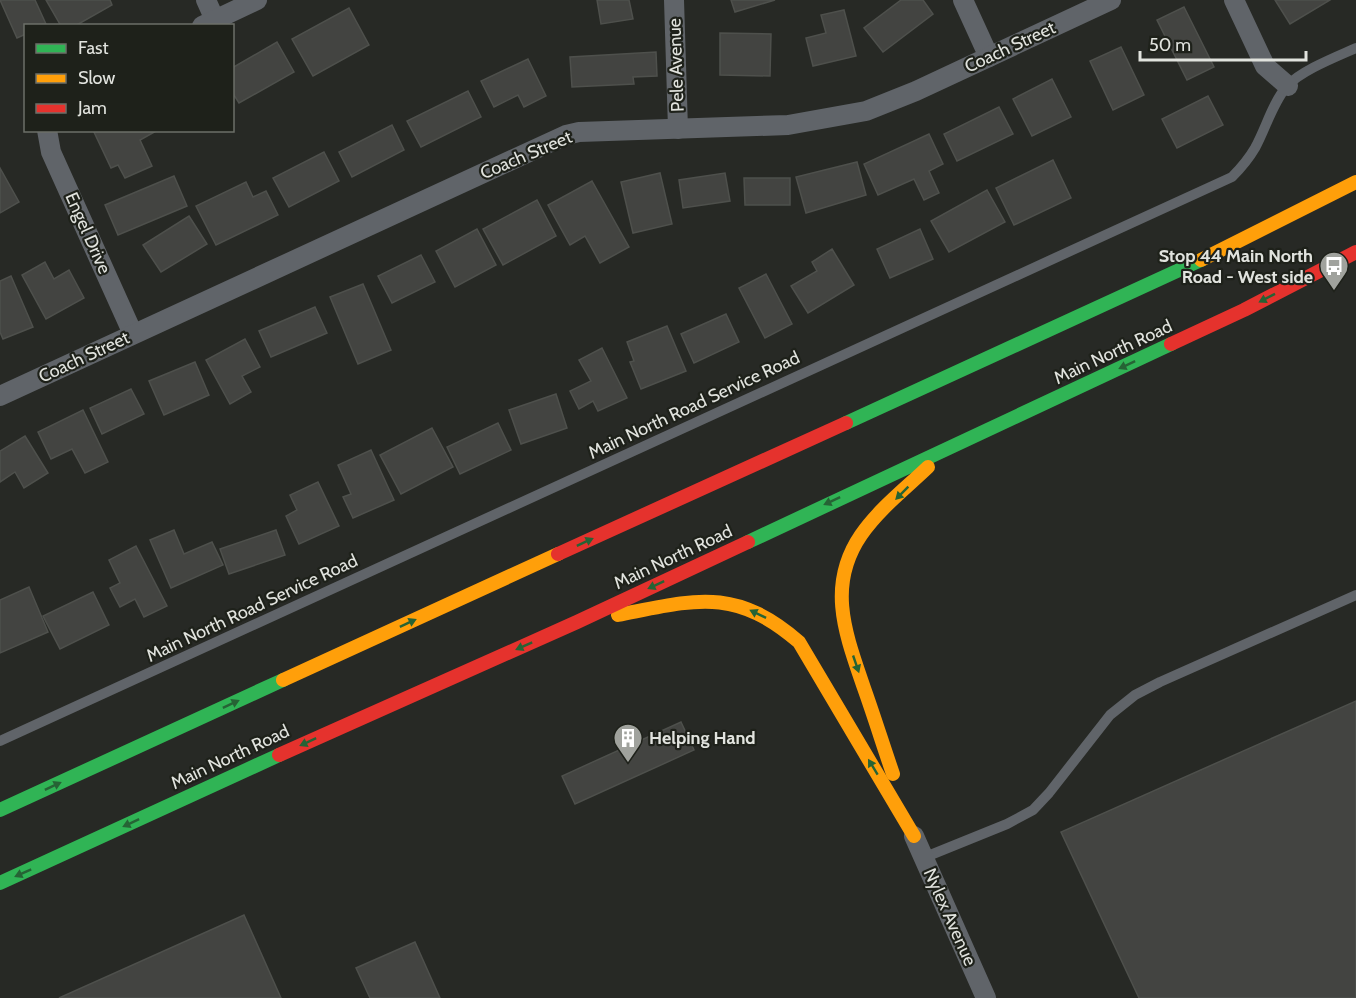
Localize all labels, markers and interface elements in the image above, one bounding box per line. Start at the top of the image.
street label: Coach Street [961,16,1059,78]
street label: Pele Avenue [663,18,689,112]
legend [24,24,234,132]
scale bar [1140,24,1306,62]
text: 50 m [1149,34,1191,56]
text: Fast [78,37,109,59]
text: Slow [78,67,115,89]
text: Jam [77,97,107,119]
street label: Coach Street [477,126,575,184]
street label: Engel Drive [60,189,116,277]
place label: Stop 44 Main North Road - West side [1159,245,1313,288]
bus stop icon: Stop 44 Main North Road - West side [1318,250,1350,292]
one-way arrow [1258,293,1275,303]
street label: Main North Road [1050,315,1176,389]
street label: Coach Street [35,326,133,388]
street label: Main North Road Service Road [585,346,803,464]
one-way arrow [1119,360,1136,369]
one-way arrow [894,486,909,500]
one-way arrow [824,497,841,506]
street label: Main North Road [610,520,736,594]
one-way arrow [577,537,595,547]
street label: Main North Road Service Road [143,549,361,667]
one-way arrow [648,580,665,589]
one-way arrow [750,610,767,619]
one-way arrow [399,619,416,628]
one-way arrow [514,641,532,651]
one-way arrow [852,655,861,673]
one-way arrow [222,700,239,709]
street label: Main North Road [167,720,293,794]
building icon: Helping Hand [612,722,644,764]
place label: Helping Hand [649,727,756,749]
one-way arrow [300,737,317,746]
one-way arrow [868,758,878,775]
one-way arrow [45,781,62,790]
one-way arrow [121,818,139,828]
street label: Nylex Avenue [919,865,981,969]
one-way arrow [14,868,31,877]

